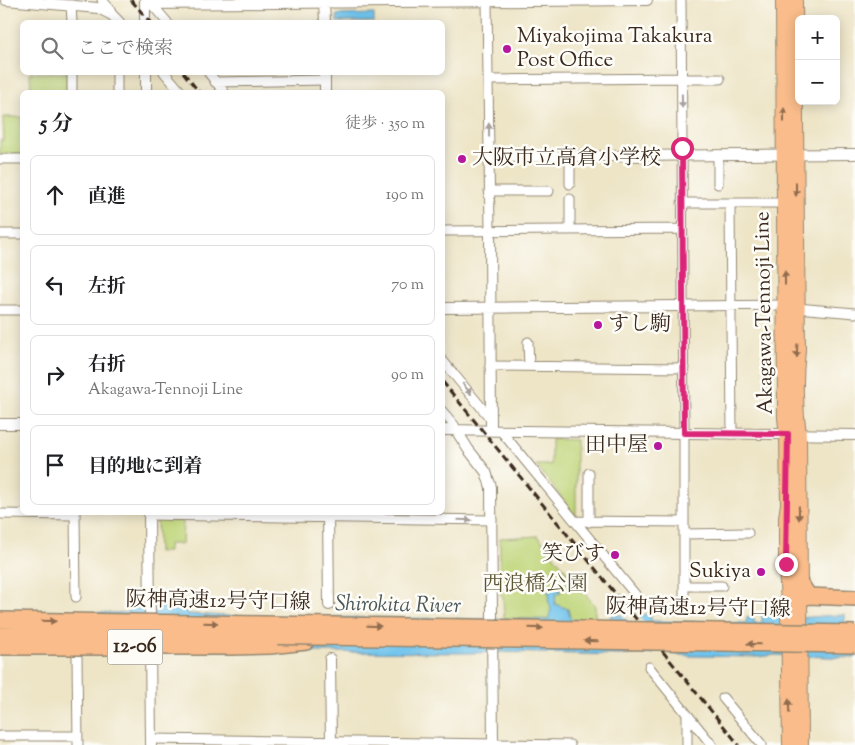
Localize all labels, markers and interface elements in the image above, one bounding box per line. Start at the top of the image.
map controls [795,15,840,105]
button: + [795,15,840,60]
search box [20,20,445,75]
place label: Miyakojima Takakura Post Office [517,22,713,76]
icon: search [38,34,66,62]
text: ここで検索 [78,36,173,63]
marker: Miyakojima Takakura Post Office [501,43,513,55]
button: − [795,60,840,105]
one-way arrow [678,93,686,109]
one-way arrow [780,107,788,123]
text: 5 分 [40,110,73,140]
text: 徒歩 · 350 m [345,113,425,136]
one-way arrow [484,122,492,138]
route start [671,137,694,160]
place label: 大阪市立高倉小学校 [472,144,661,174]
marker: 大阪市立高倉小学校 [456,153,468,165]
icon: ahead [41,181,69,209]
one-way arrow [792,181,800,197]
text: 直進 [88,184,126,211]
text: 190 m [386,184,424,207]
street label: Akagawa-Tennoji Line [748,211,782,415]
one-way arrow [781,269,789,285]
icon: left [41,271,69,299]
text: 左折 [88,274,126,301]
text: 70 m [391,274,424,297]
place label: すし駒 [608,310,671,340]
marker: すし駒 [592,319,604,331]
one-way arrow [793,343,801,359]
text: 右折 [88,352,126,379]
icon: right [41,361,69,389]
text: 90 m [391,364,424,387]
text: Akagawa-Tennoji Line [88,379,243,402]
one-way arrow [461,382,472,395]
place label: 田中屋 [585,431,648,461]
marker: 田中屋 [652,440,664,452]
icon: arrive [41,451,69,479]
text: 目的地に到着 [88,454,202,481]
one-way arrow [796,506,804,522]
one-way arrow [457,516,473,524]
place label: 笑びす [542,540,605,570]
marker: 笑びす [609,549,621,561]
route end [775,553,798,576]
place label: Sukiya [689,557,751,587]
marker: Sukiya [755,566,767,578]
park label: 西浪橋公園 [483,570,588,600]
street label: 阪神高速12号守口線 [125,585,311,619]
water label: Shirokita River [335,589,462,623]
street label: 阪神高速12号守口線 [605,592,791,626]
one-way arrow [41,617,57,625]
one-way arrow [203,619,219,627]
one-way arrow [366,622,382,630]
one-way arrow [528,624,544,632]
road number: 12-06 [108,630,162,664]
one-way arrow [583,637,599,645]
one-way arrow [746,640,762,648]
one-way arrow [785,698,793,714]

